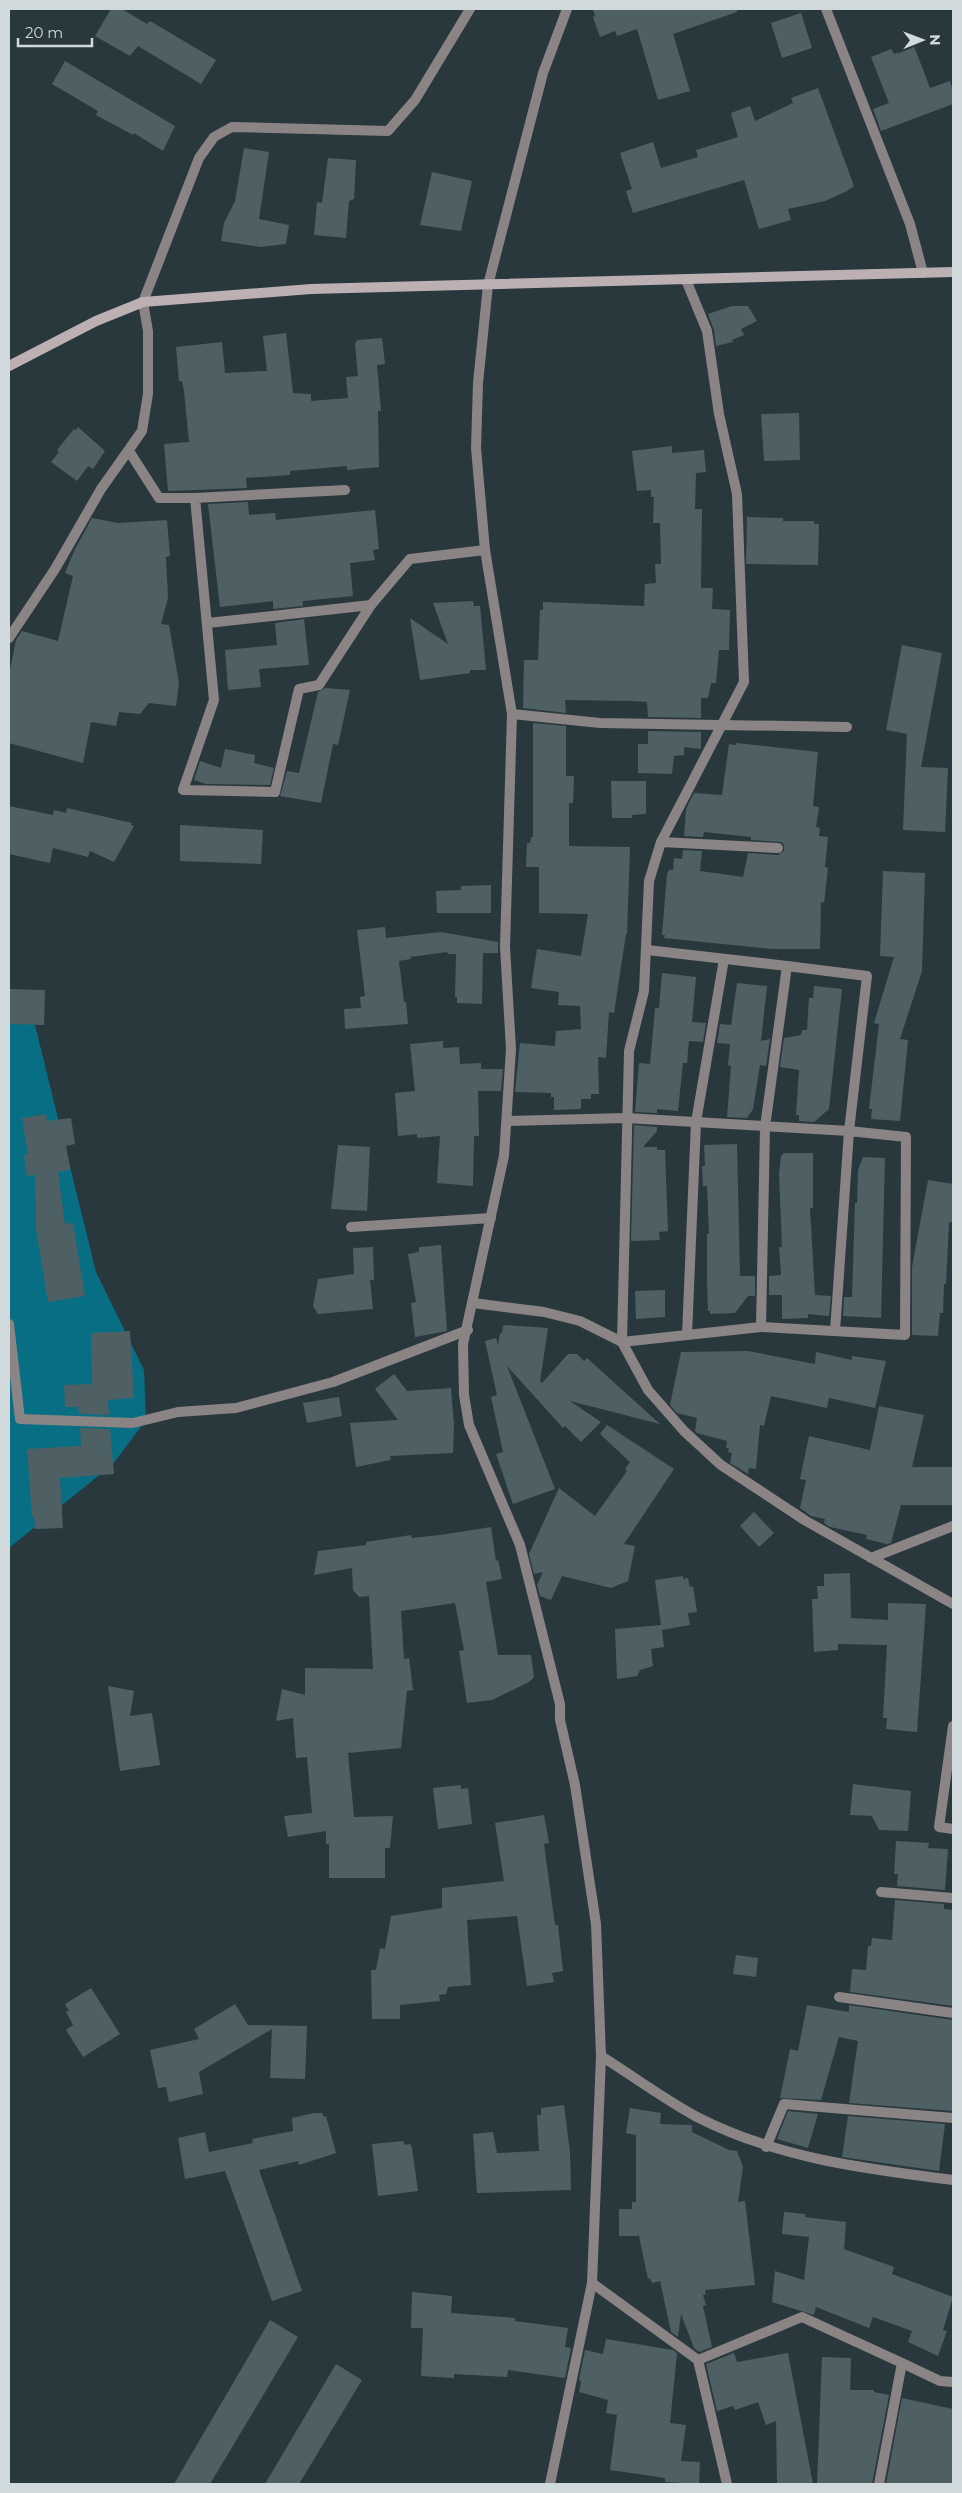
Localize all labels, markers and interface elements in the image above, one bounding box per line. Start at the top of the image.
scale bar [18,15,91,47]
north arrow [897,15,947,65]
text: 20 m [25,23,63,42]
text: N [926,34,944,46]

